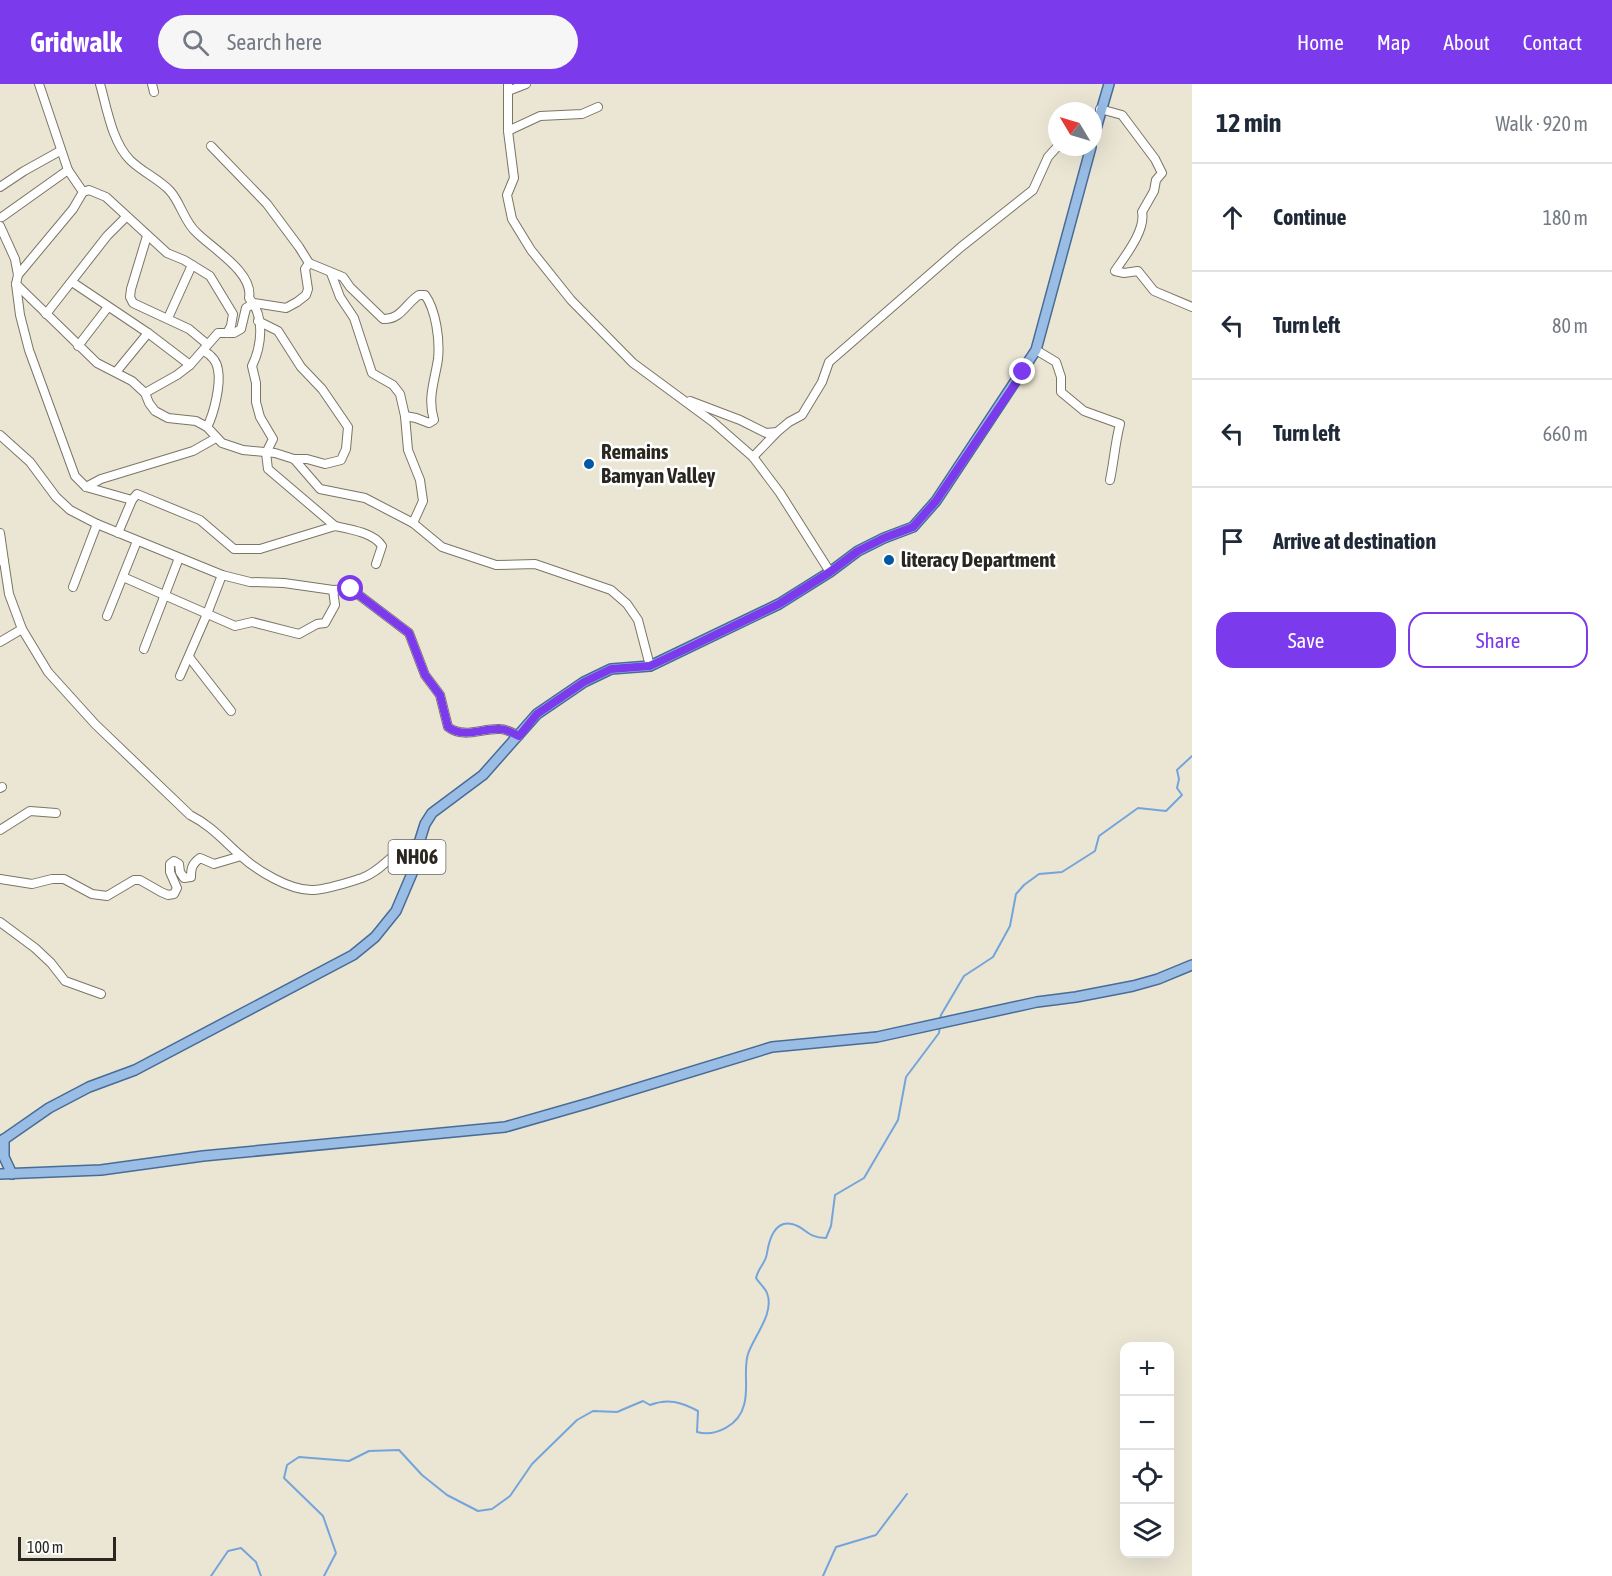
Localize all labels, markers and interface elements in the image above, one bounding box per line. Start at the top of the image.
search box [158,15,578,69]
text: Gridwalk [30,26,122,58]
icon: search [179,26,212,59]
text: Search here [227,29,322,55]
text: Home [1297,30,1344,54]
text: Map [1377,30,1411,54]
text: About [1444,30,1490,54]
text: Contact [1523,30,1582,54]
north arrow [1048,102,1102,156]
text: 12 min [1216,108,1281,138]
text: Walk · 920 m [1496,112,1588,135]
icon: ahead [1216,201,1249,234]
text: Continue [1273,204,1347,230]
text: 180 m [1543,206,1588,229]
icon: left [1216,309,1249,342]
text: Turn left [1273,312,1340,338]
text: 80 m [1552,314,1588,337]
route end [1009,358,1035,384]
icon: left [1216,417,1249,450]
text: Turn left [1273,420,1340,446]
text: 660 m [1543,422,1588,445]
place label: Remains Bamyan Valley [601,439,716,487]
marker: Remains Bamyan Valley [582,457,596,471]
icon: arrive [1216,525,1249,558]
text: Arrive at destination [1273,528,1436,554]
place label: literacy Department [901,547,1056,571]
marker: literacy Department [882,553,896,567]
route start [337,575,363,601]
button: Save [1216,612,1396,668]
button: Share [1408,612,1588,668]
road number: NH06 [388,840,446,874]
map controls [1120,1342,1174,1558]
button: + [1120,1342,1174,1396]
button: − [1120,1396,1174,1450]
button: locate [1120,1450,1174,1504]
button: layers [1120,1504,1174,1558]
scale bar [18,1534,116,1562]
text: 100 m [27,1538,63,1556]

